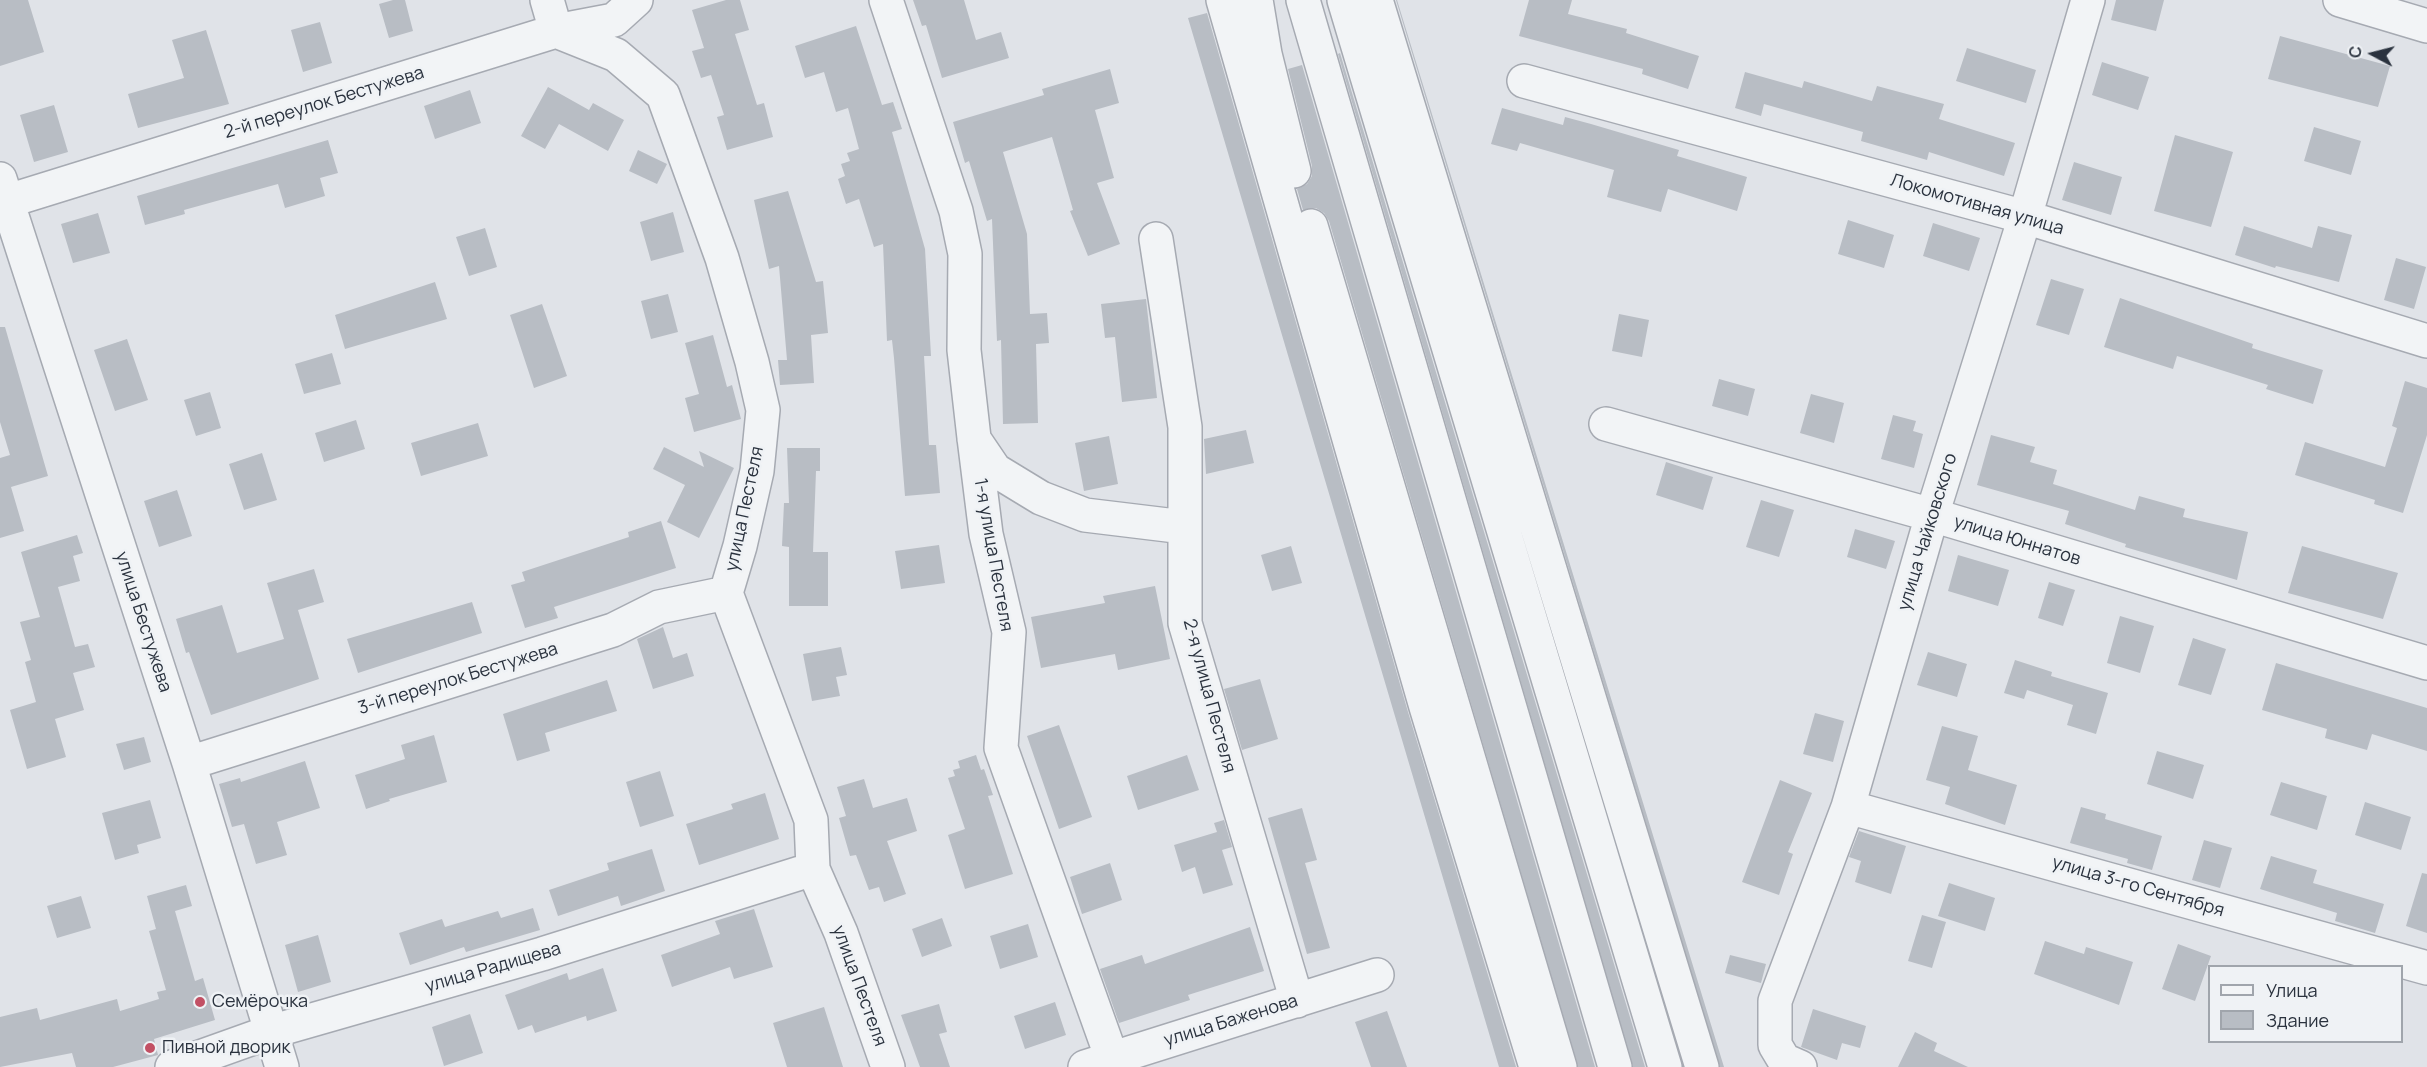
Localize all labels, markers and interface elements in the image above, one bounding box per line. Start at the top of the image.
north arrow [2343,24,2403,84]
text: С [2343,45,2367,59]
street label: 2-й переулок Бестужева [221,62,427,144]
street label: Локомотивная улица [1888,170,2066,240]
street label: улица Пестеля [721,445,769,573]
street label: улица Чайковского [1894,451,1962,613]
street label: 1-я улица Пестеля [969,477,1017,633]
street label: улица Юннатов [1951,511,2083,571]
street label: улица Бестужева [110,549,176,695]
street label: 2-я улица Пестеля [1178,617,1240,775]
street label: 3-й переулок Бестужева [355,638,561,720]
street label: улица 3-го Сентября [2049,852,2227,922]
street label: улица Пестеля [827,923,891,1049]
street label: улица Радищева [423,938,563,998]
legend [2208,965,2403,1043]
text: Улица [2266,978,2318,1002]
street label: улица Баженова [1161,990,1301,1052]
place label: Семёрочка [212,991,308,1013]
marker: Семёрочка [193,995,207,1009]
text: Здание [2266,1008,2329,1032]
place label: Пивной дворик [162,1037,290,1059]
marker: Пивной дворик [143,1041,157,1055]

